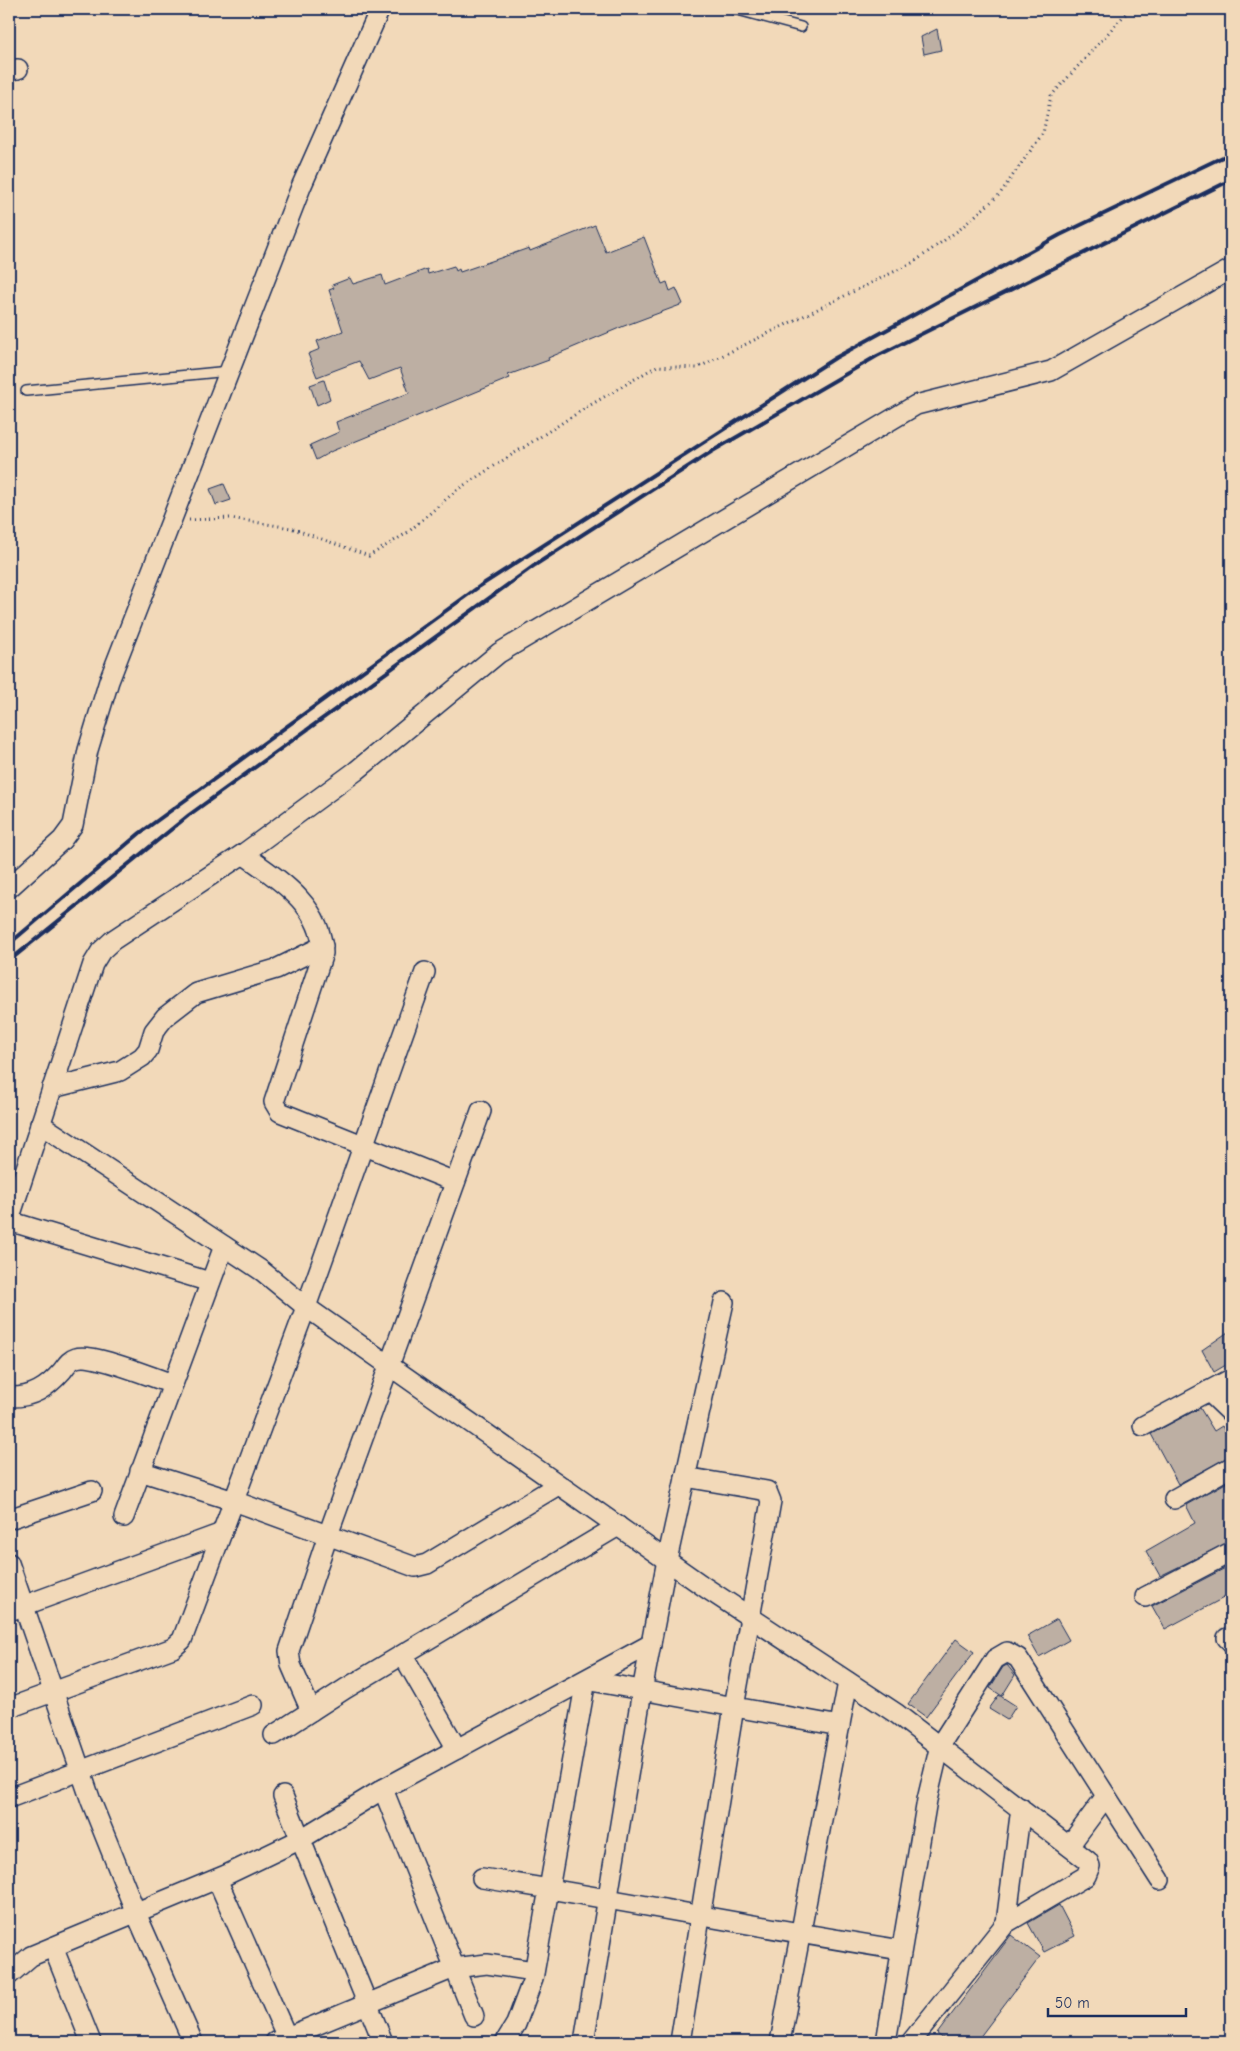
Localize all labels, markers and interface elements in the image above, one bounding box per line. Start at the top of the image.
scale bar [1048,1986,1185,2018]
text: 50 m [1055,1994,1090,2012]

